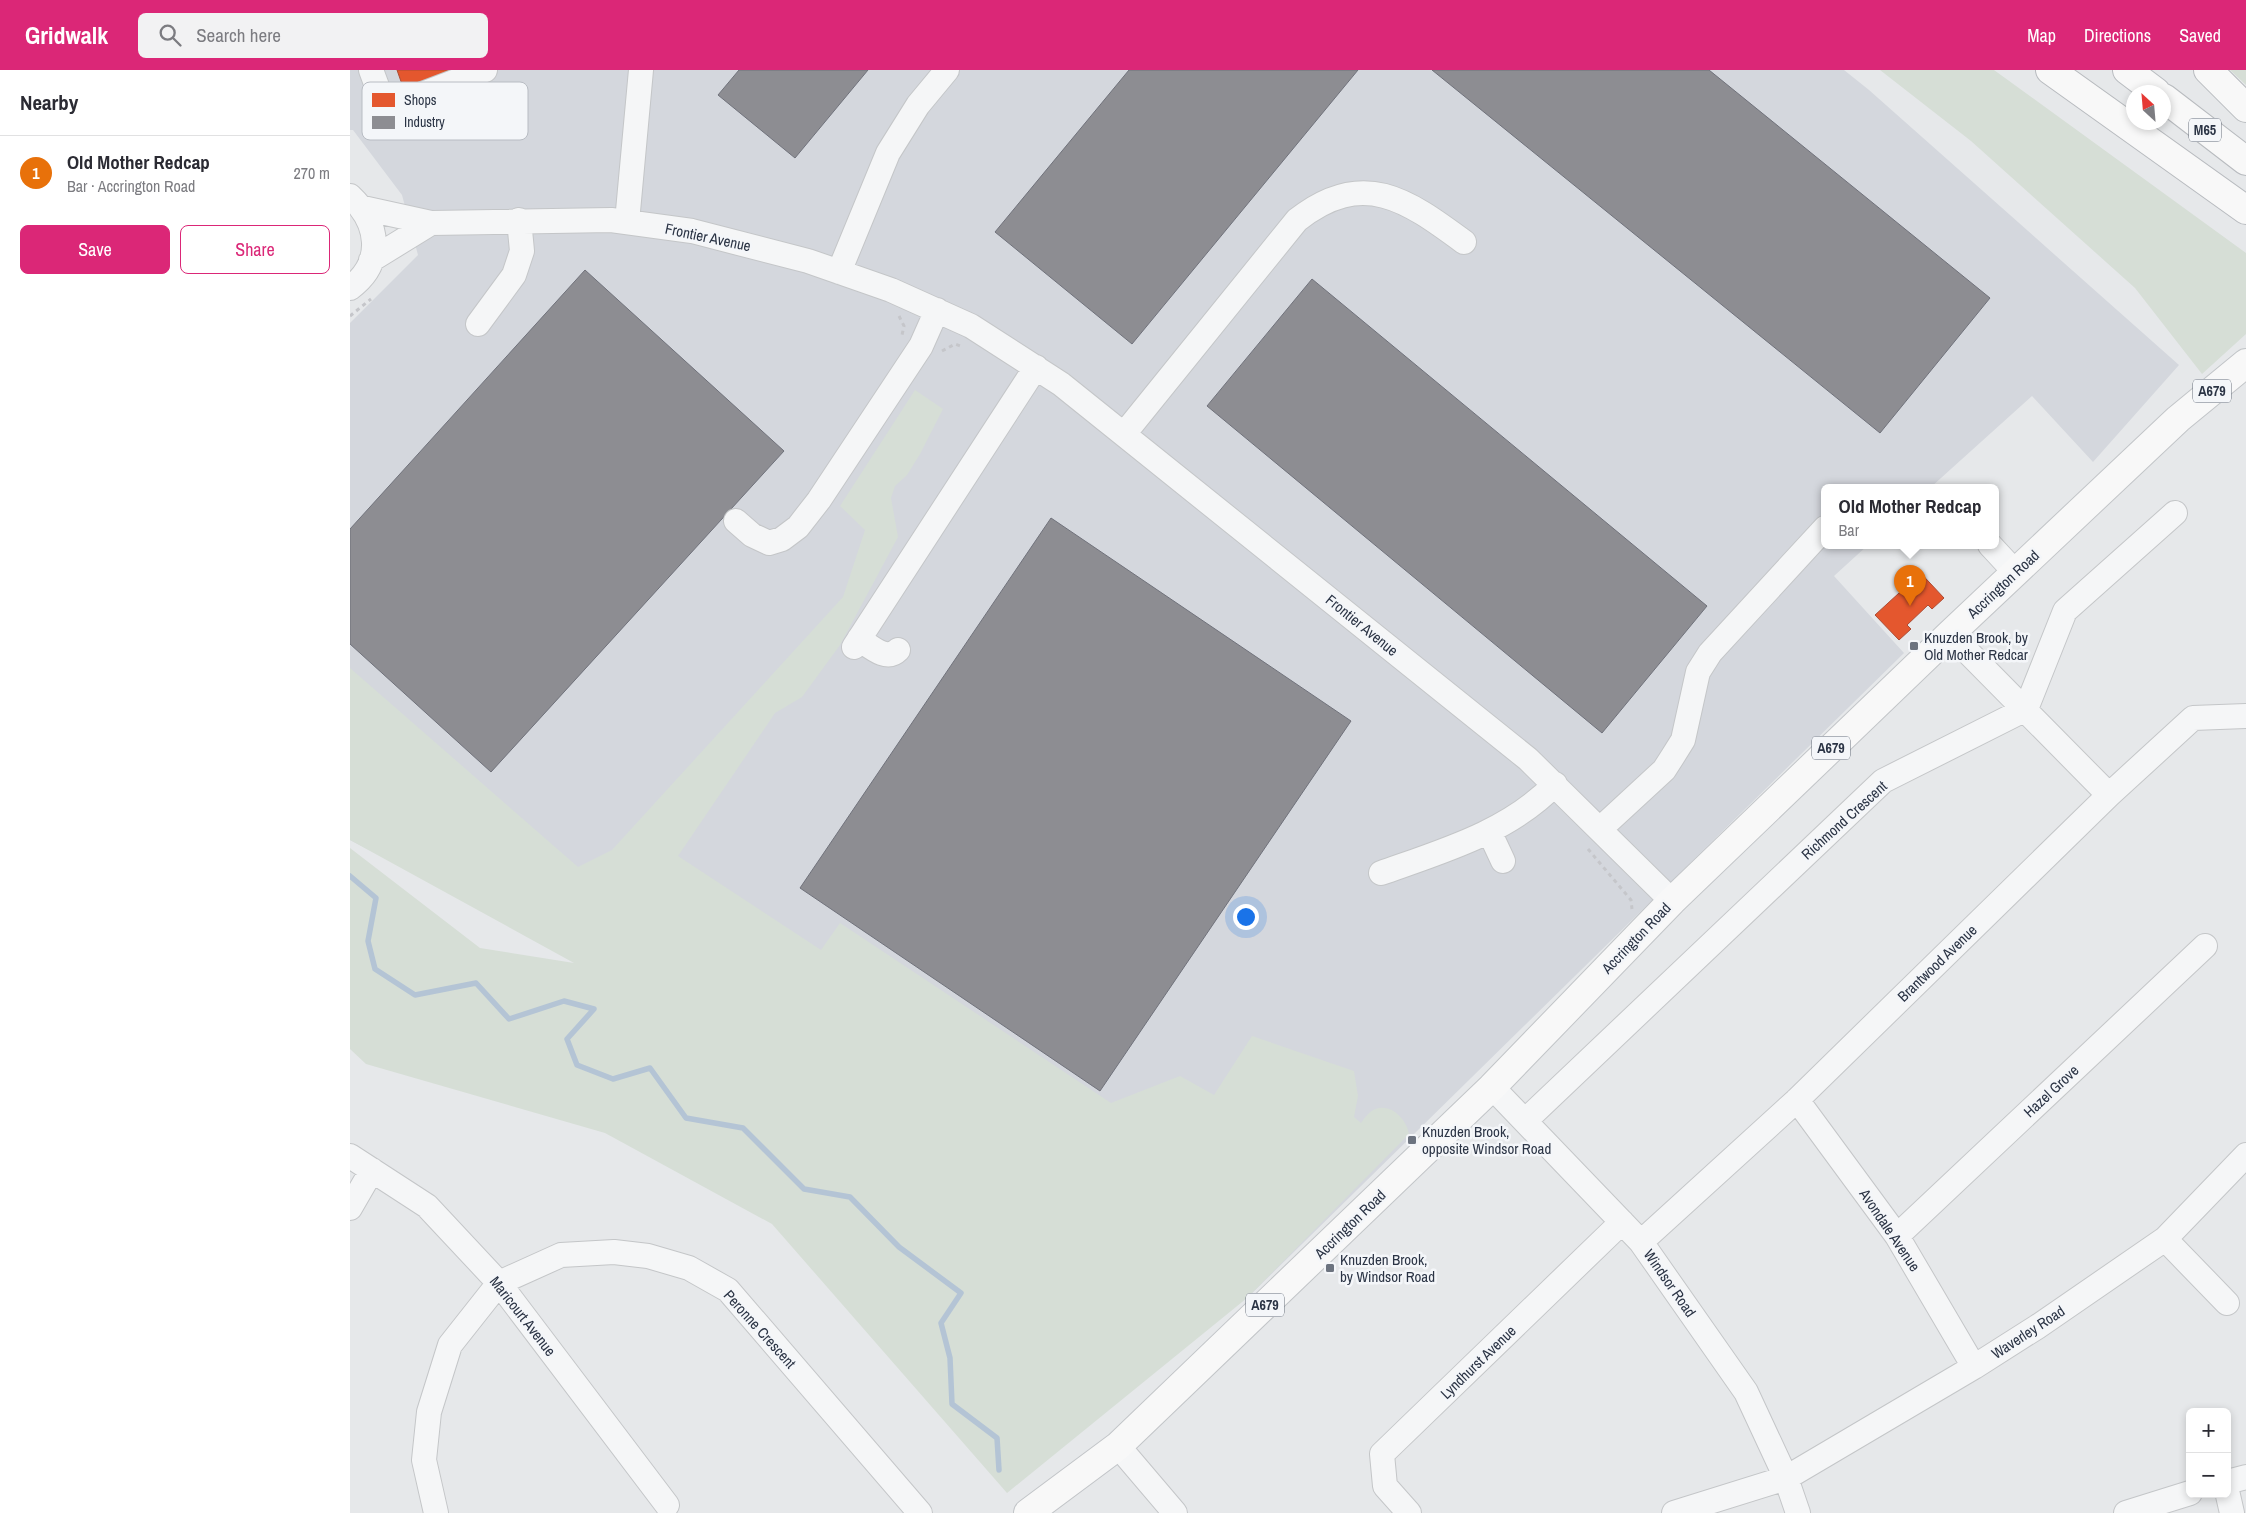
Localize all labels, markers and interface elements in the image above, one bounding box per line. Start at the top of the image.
search box [138,13,488,58]
text: Gridwalk [25,19,108,51]
icon: search [156,21,184,49]
text: Search here [196,22,281,48]
text: Map [2027,23,2056,48]
text: Directions [2084,23,2151,48]
text: Saved [2179,23,2221,48]
legend [362,82,528,140]
north arrow [2126,85,2171,130]
text: Nearby [20,88,78,117]
text: Shops [404,91,437,109]
text: Industry [404,113,445,131]
road number: M65 [2189,118,2221,142]
text: Old Mother Redcap [67,149,210,175]
text: 1 [32,162,40,184]
text: 270 m [294,162,330,184]
text: Bar · Accrington Road [67,175,195,197]
street label: Frontier Avenue [663,218,753,256]
button: Save [20,225,170,274]
button: Share [180,225,330,274]
road number: A679 [2193,380,2231,402]
popup [1821,484,1999,549]
text: Old Mother Redcap [1839,493,1981,519]
text: Bar [1839,519,1859,541]
street label: Accrington Road [1962,545,2044,624]
pin: 1 [1894,565,1926,606]
street label: Frontier Avenue [1321,589,1403,661]
place label: Knuzden Brook, by Old Mother Redcar [1924,627,2029,665]
marker: Knuzden Brook, by Old Mother Redcar [1908,640,1920,652]
road number: A679 [1812,736,1850,760]
street label: Richmond Crescent [1797,775,1892,864]
street label: Accrington Road [1596,898,1675,979]
your location [1233,904,1259,930]
street label: Brantwood Avenue [1893,920,1981,1006]
street label: Hazel Grove [2019,1060,2083,1122]
place label: Knuzden Brook, opposite Windsor Road [1422,1121,1551,1159]
marker: Knuzden Brook, opposite Windsor Road [1406,1134,1418,1146]
street label: Avondale Avenue [1854,1184,1925,1276]
street label: Accrington Road [1309,1185,1390,1264]
street label: Windsor Road [1639,1245,1701,1321]
place label: Knuzden Brook, by Windsor Road [1340,1249,1435,1287]
marker: Knuzden Brook, by Windsor Road [1324,1262,1336,1274]
street label: Maricourt Avenue [485,1272,561,1360]
street label: Peronne Crescent [719,1285,801,1373]
road number: A679 [1246,1294,1284,1316]
street label: Waverley Road [1987,1300,2069,1364]
street label: Lyndhurst Avenue [1436,1320,1521,1404]
map controls [2186,1408,2231,1498]
button: + [2186,1408,2231,1453]
button: − [2186,1453,2231,1498]

